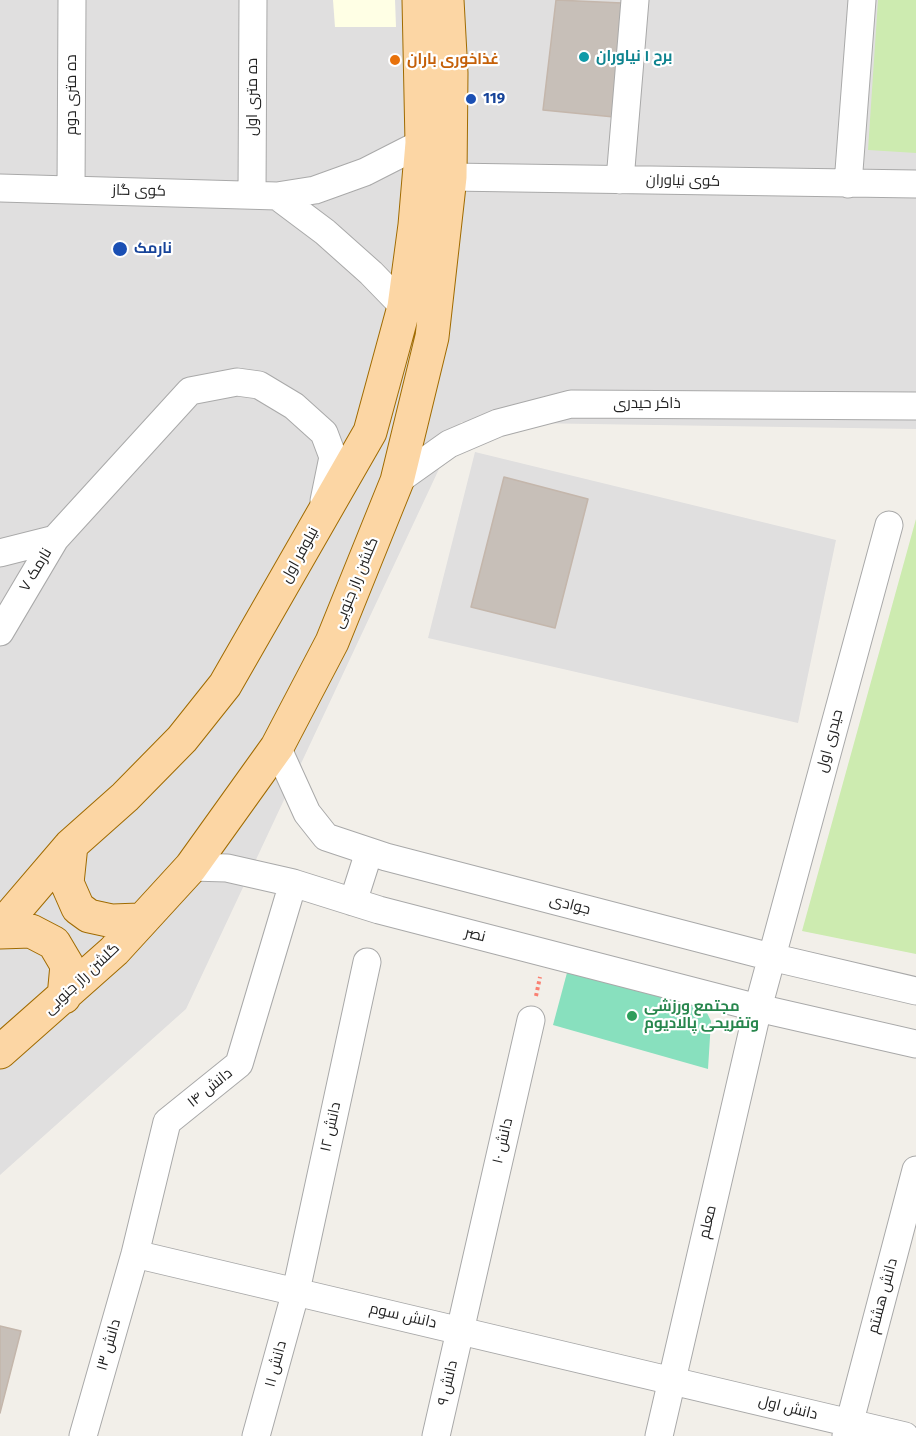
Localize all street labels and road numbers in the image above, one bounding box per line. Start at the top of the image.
street label: ده متری دوم [63,55,81,135]
street label: ده متری اول [244,58,262,136]
street label: کوی نیاوران [646,171,720,191]
street label: کوی گاز [112,182,166,200]
street label: ذاکر حیدری [613,395,681,413]
street label: نیلوفر اول [277,524,323,586]
street label: گلشن راز جنوبی [330,535,382,631]
street label: نارمک ۷ [16,545,56,595]
street label: حیدری اول [813,708,847,774]
street label: جوادی [548,891,592,919]
street label: نصر [463,924,487,946]
street label: گلشن راز جنوبی [41,940,123,1018]
street label: دانش ۱۴ [184,1064,236,1112]
street label: دانش ۱۲ [317,1100,345,1154]
street label: دانش ۱۰ [489,1116,517,1166]
street label: معلم [695,1204,721,1240]
street label: دانش هشتم [864,1256,902,1336]
street label: دانش سوم [368,1300,438,1332]
street label: دانش ۱۳ [93,1317,125,1373]
street label: دانش ۱۱ [261,1339,291,1389]
street label: دانش ۹ [434,1359,462,1407]
street label: دانش اول [757,1392,819,1424]

